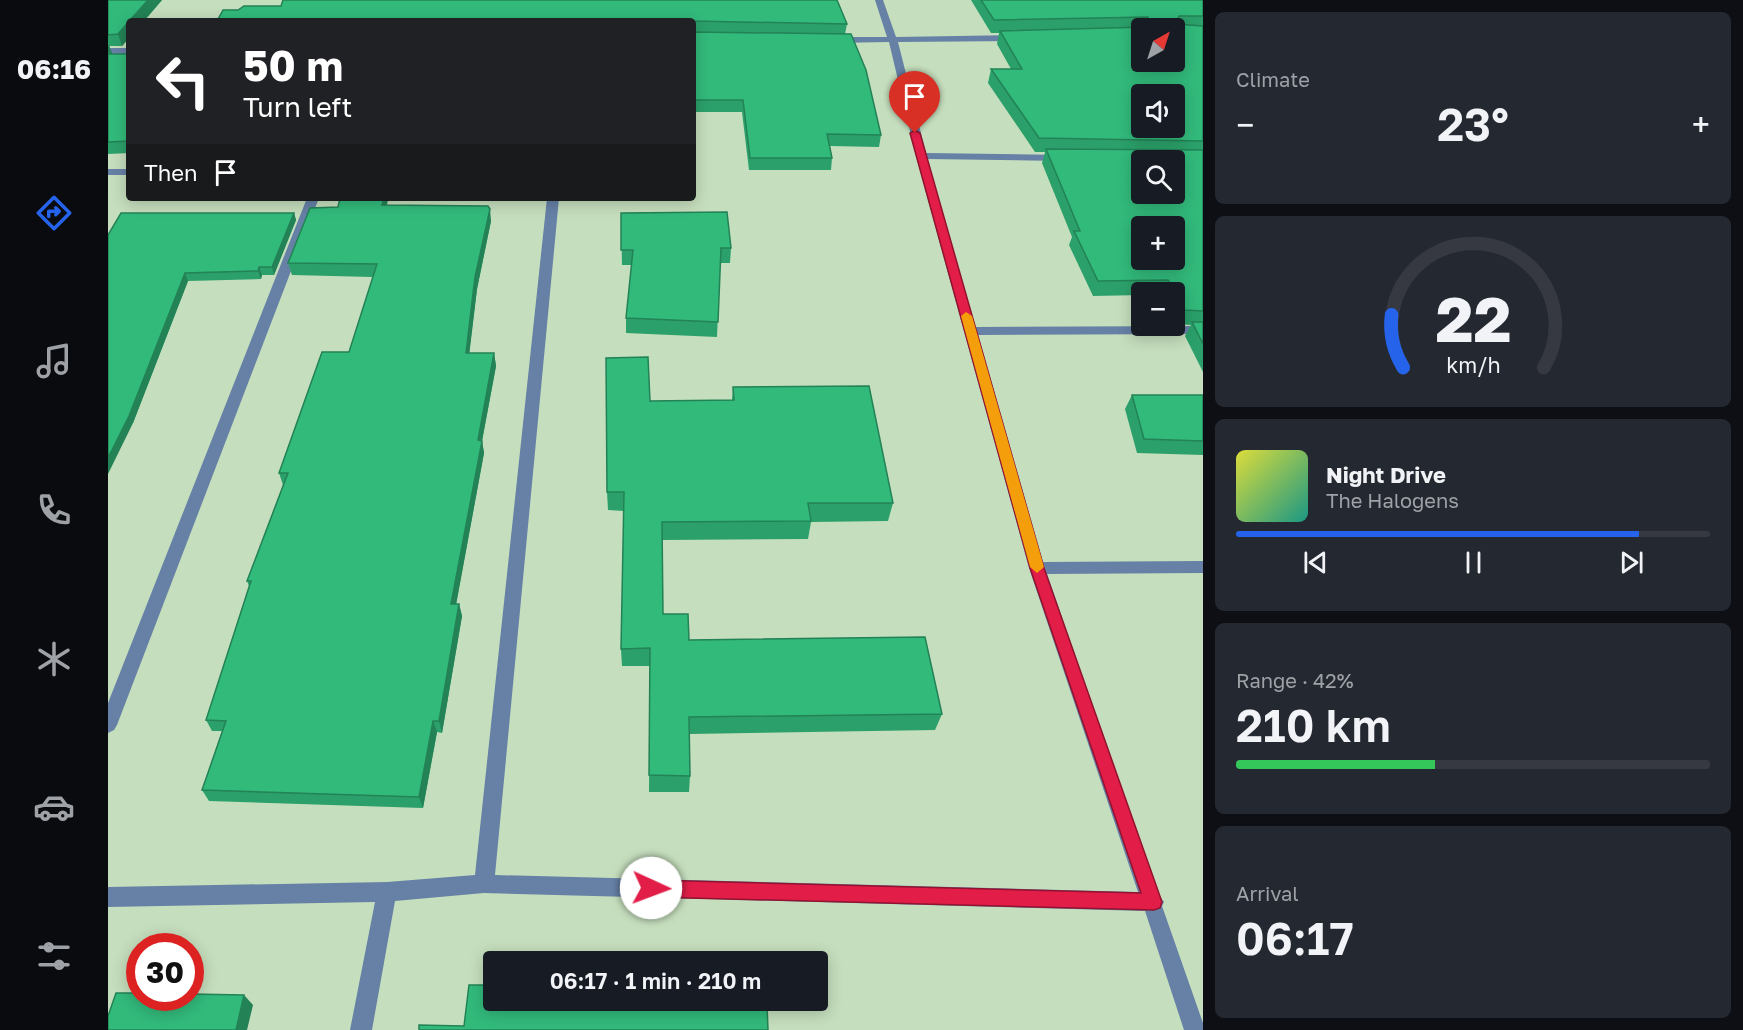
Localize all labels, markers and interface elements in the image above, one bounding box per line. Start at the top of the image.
north arrow [1131,18,1185,72]
map controls [1131,18,1185,336]
text: 50 m [243,40,343,90]
icon: left [144,42,222,120]
text: 06:16 [17,53,91,85]
text: Climate [1236,67,1310,91]
pin [889,71,940,133]
icon: arrive [898,80,931,113]
button: sound [1131,84,1185,138]
text: Turn left [243,91,352,123]
text: 23° [1437,97,1509,151]
text: − [1236,105,1254,144]
text: + [1692,105,1710,144]
button: search [1131,150,1185,204]
icon: arrive [209,156,242,189]
text: Then [144,159,197,186]
icon: directions [33,192,75,234]
button: + [1131,216,1185,270]
button: − [1131,282,1185,336]
text: 22 [1435,282,1511,357]
icon: music [33,340,75,382]
text: km/h [1446,353,1500,379]
text: Night Drive [1326,461,1446,488]
text: The Halogens [1326,488,1459,512]
icon: phone [33,489,75,531]
icon: previous [1299,546,1332,579]
icon: pause [1457,546,1490,579]
icon: next [1615,546,1648,579]
icon: climate [33,638,75,680]
text: Range · 42% [1236,668,1354,692]
text: 210 km [1236,698,1391,752]
icon: car [33,786,75,828]
position arrow [619,856,683,920]
text: Arrival [1236,881,1299,905]
text: 06:17 [1236,911,1354,965]
speed limit sign: 30 [126,933,204,1011]
icon: filters [33,935,75,977]
text: 06:17 · 1 min · 210 m [550,967,761,994]

